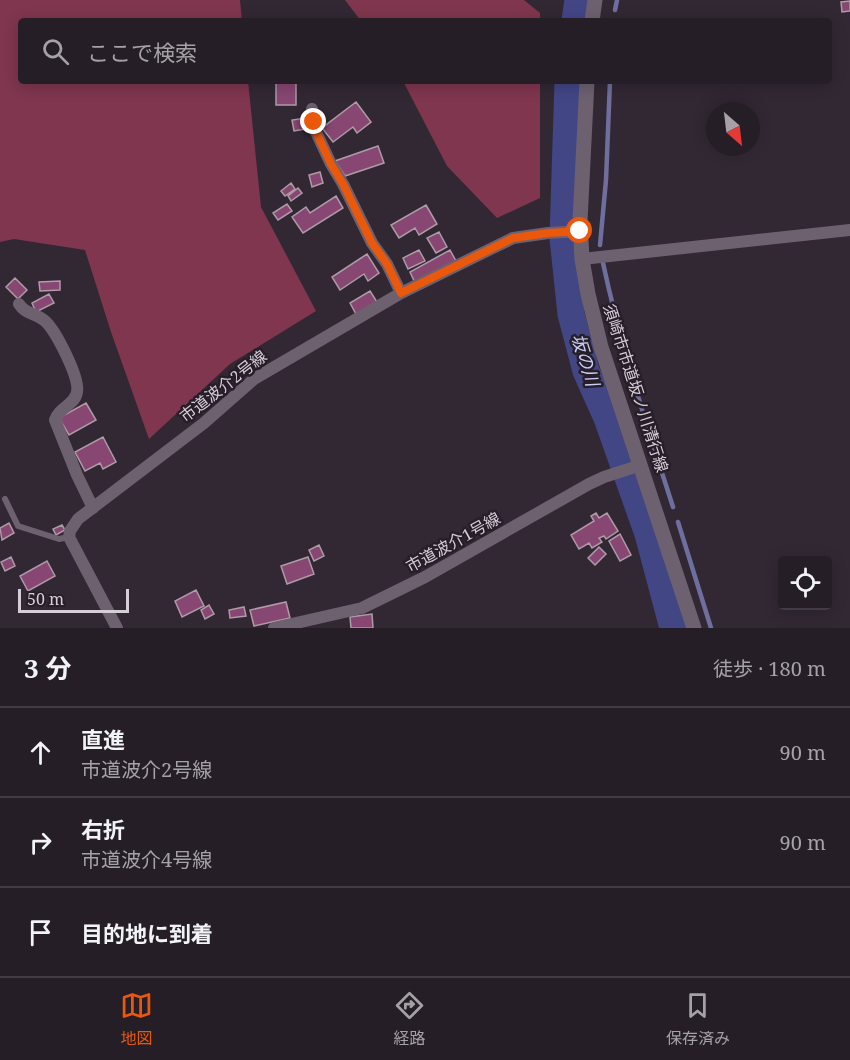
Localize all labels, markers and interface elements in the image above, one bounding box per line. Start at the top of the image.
search box [18,18,832,84]
icon: search [39,35,72,68]
text: ここで検索 [87,37,197,67]
north arrow [706,102,760,156]
route end [300,108,326,134]
route start [566,217,592,243]
street label: 須崎市市道坂ノ川清行線 [598,301,674,475]
water label: 坂の川 [567,330,606,391]
street label: 市道波介2号線 [175,345,271,427]
street label: 市道波介1号線 [402,507,504,577]
map controls [778,556,832,610]
button: locate [778,556,832,610]
scale bar [18,586,129,614]
text: 50 m [27,588,64,610]
text: 3 分 [24,650,71,686]
text: 徒歩 · 180 m [713,655,826,682]
text: 直進 [81,724,125,754]
icon: ahead [24,736,57,769]
text: 90 m [780,739,826,766]
text: 市道波介2号線 [81,756,212,783]
text: 右折 [81,814,125,844]
icon: right [24,826,57,859]
text: 90 m [780,829,826,856]
text: 市道波介4号線 [81,846,212,873]
icon: arrive [24,916,57,949]
text: 目的地に到着 [81,918,213,948]
tab: 地図 [120,989,153,1049]
tab: 経路 [393,989,426,1049]
tab: 保存済み [666,989,730,1049]

